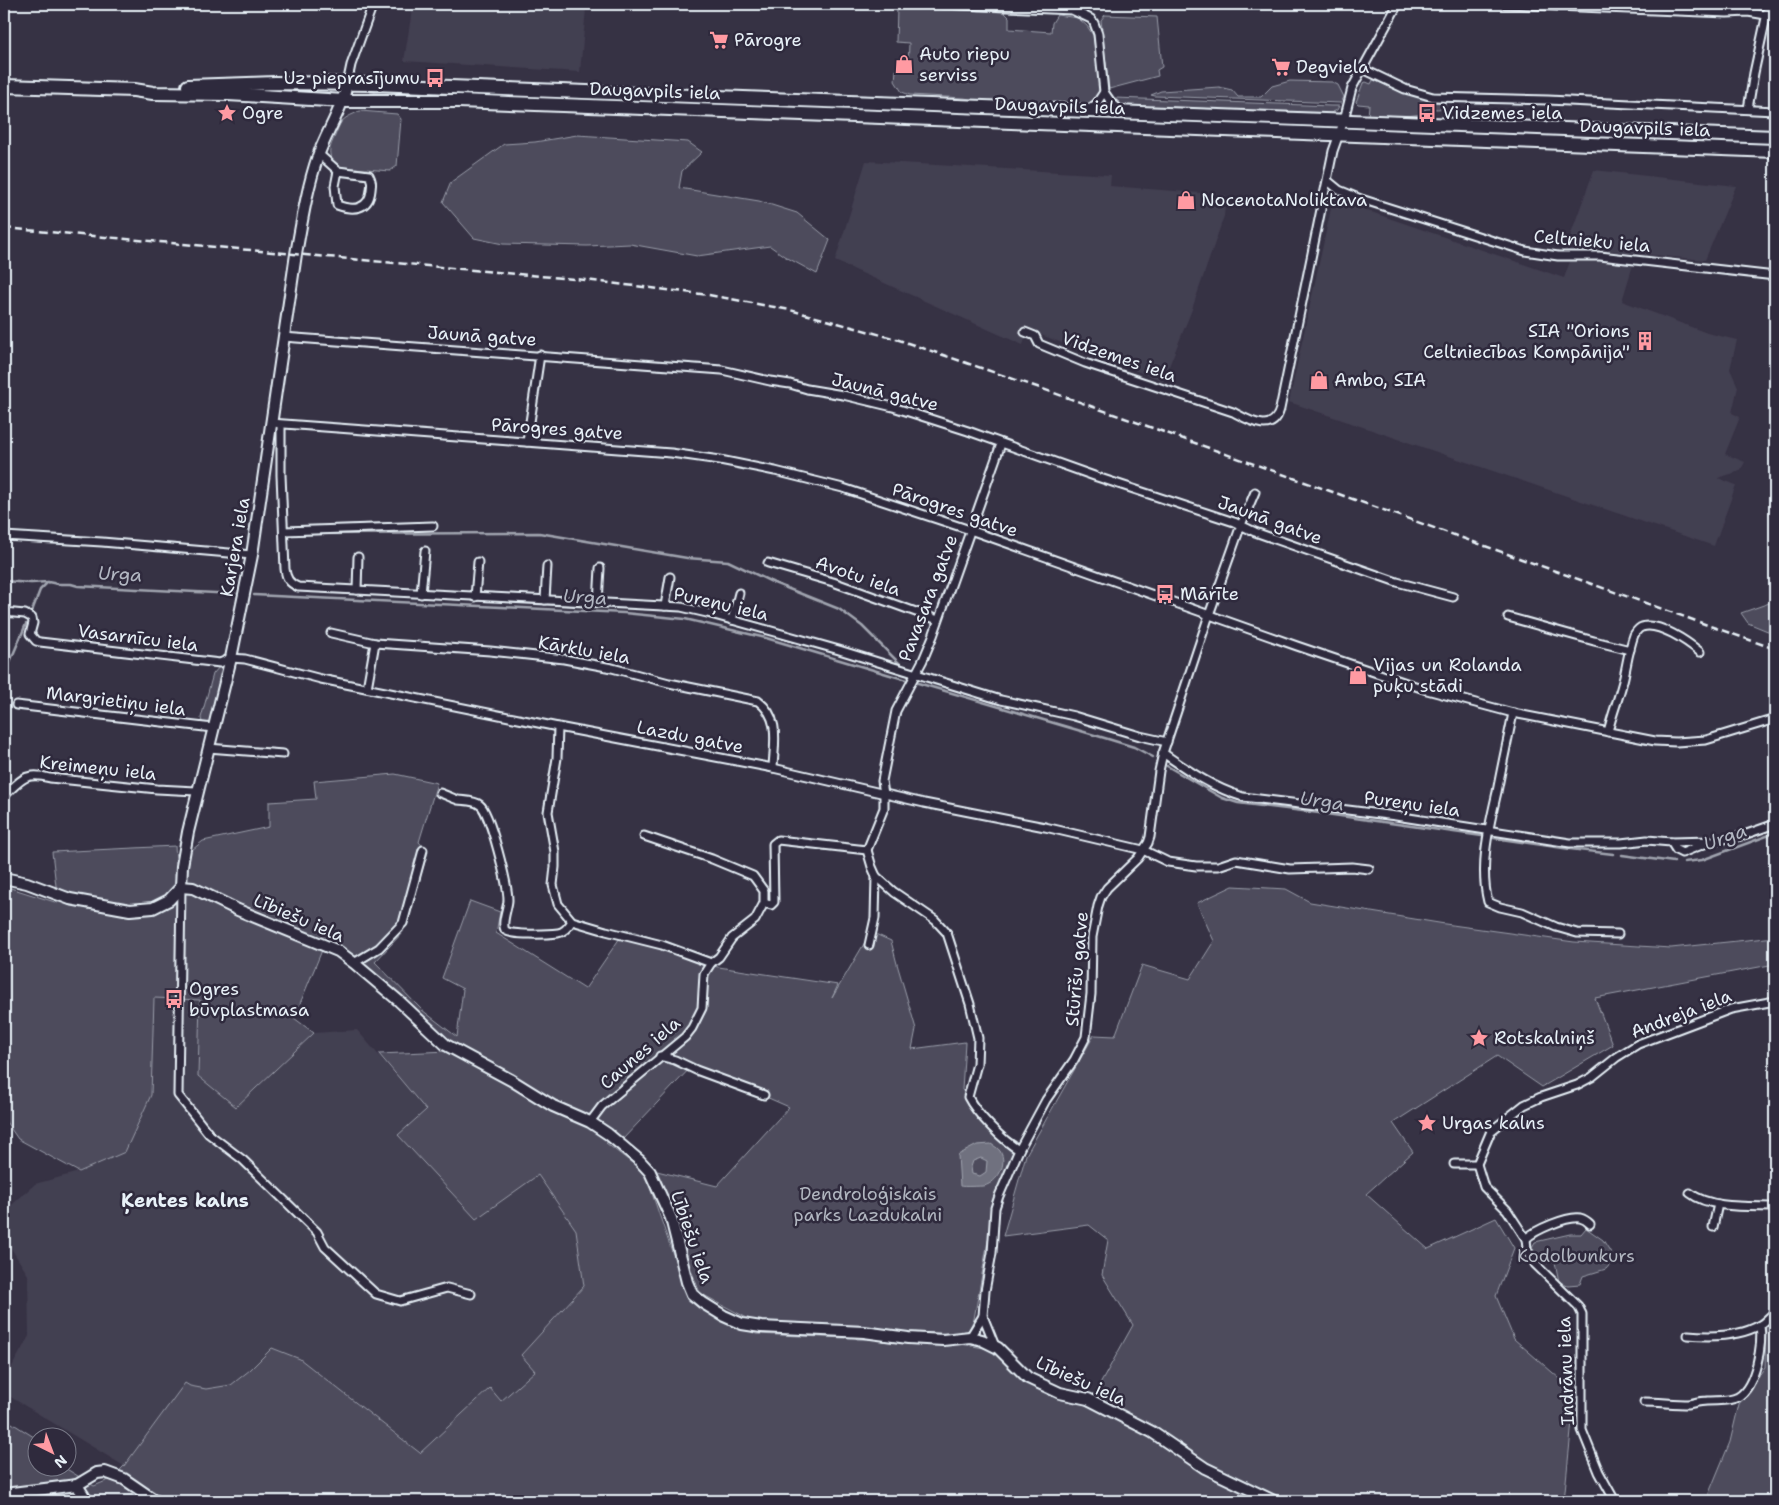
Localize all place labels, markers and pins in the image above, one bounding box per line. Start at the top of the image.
place label: Pārogre [734,28,802,52]
supermarket icon: Pārogre [708,29,730,51]
place label: Auto riepu serviss [919,42,1010,87]
shop icon: Auto riepu serviss [893,53,915,75]
place label: Degviela [1296,55,1369,79]
supermarket icon: Degviela [1270,56,1292,78]
place label: Uz pieprasījumu [283,66,420,90]
bus stop icon: Uz pieprasījumu [424,67,446,89]
place label: Ogre [242,101,283,125]
place label: Vidzemes iela [1442,101,1562,125]
place icon: Ogre [216,102,238,124]
bus stop icon: Vidzemes iela [1416,102,1438,124]
place label: NocenotaNoliktava [1201,188,1367,212]
shop icon: NocenotaNoliktava [1175,189,1197,211]
place label: SIA "Orions Celtniecības Kompānija" [1423,319,1630,364]
building icon: SIA "Orions Celtniecības Kompānija" [1634,330,1656,352]
place label: Ambo, SIA [1334,368,1426,392]
shop icon: Ambo, SIA [1308,369,1330,391]
place label: Mārīte [1180,582,1239,606]
bus stop icon: Mārīte [1154,583,1176,605]
place label: Vijas un Rolanda puķu stādi [1373,653,1522,698]
shop icon: Vijas un Rolanda puķu stādi [1347,664,1369,686]
place label: Ogres būvplastmasa [189,977,309,1022]
bus stop icon: Ogres būvplastmasa [163,988,185,1010]
place label: Rotskalniņš [1494,1026,1595,1050]
place icon: Rotskalniņš [1468,1027,1490,1049]
place label: Urgas kalns [1442,1111,1545,1135]
place icon: Urgas kalns [1416,1112,1438,1134]

